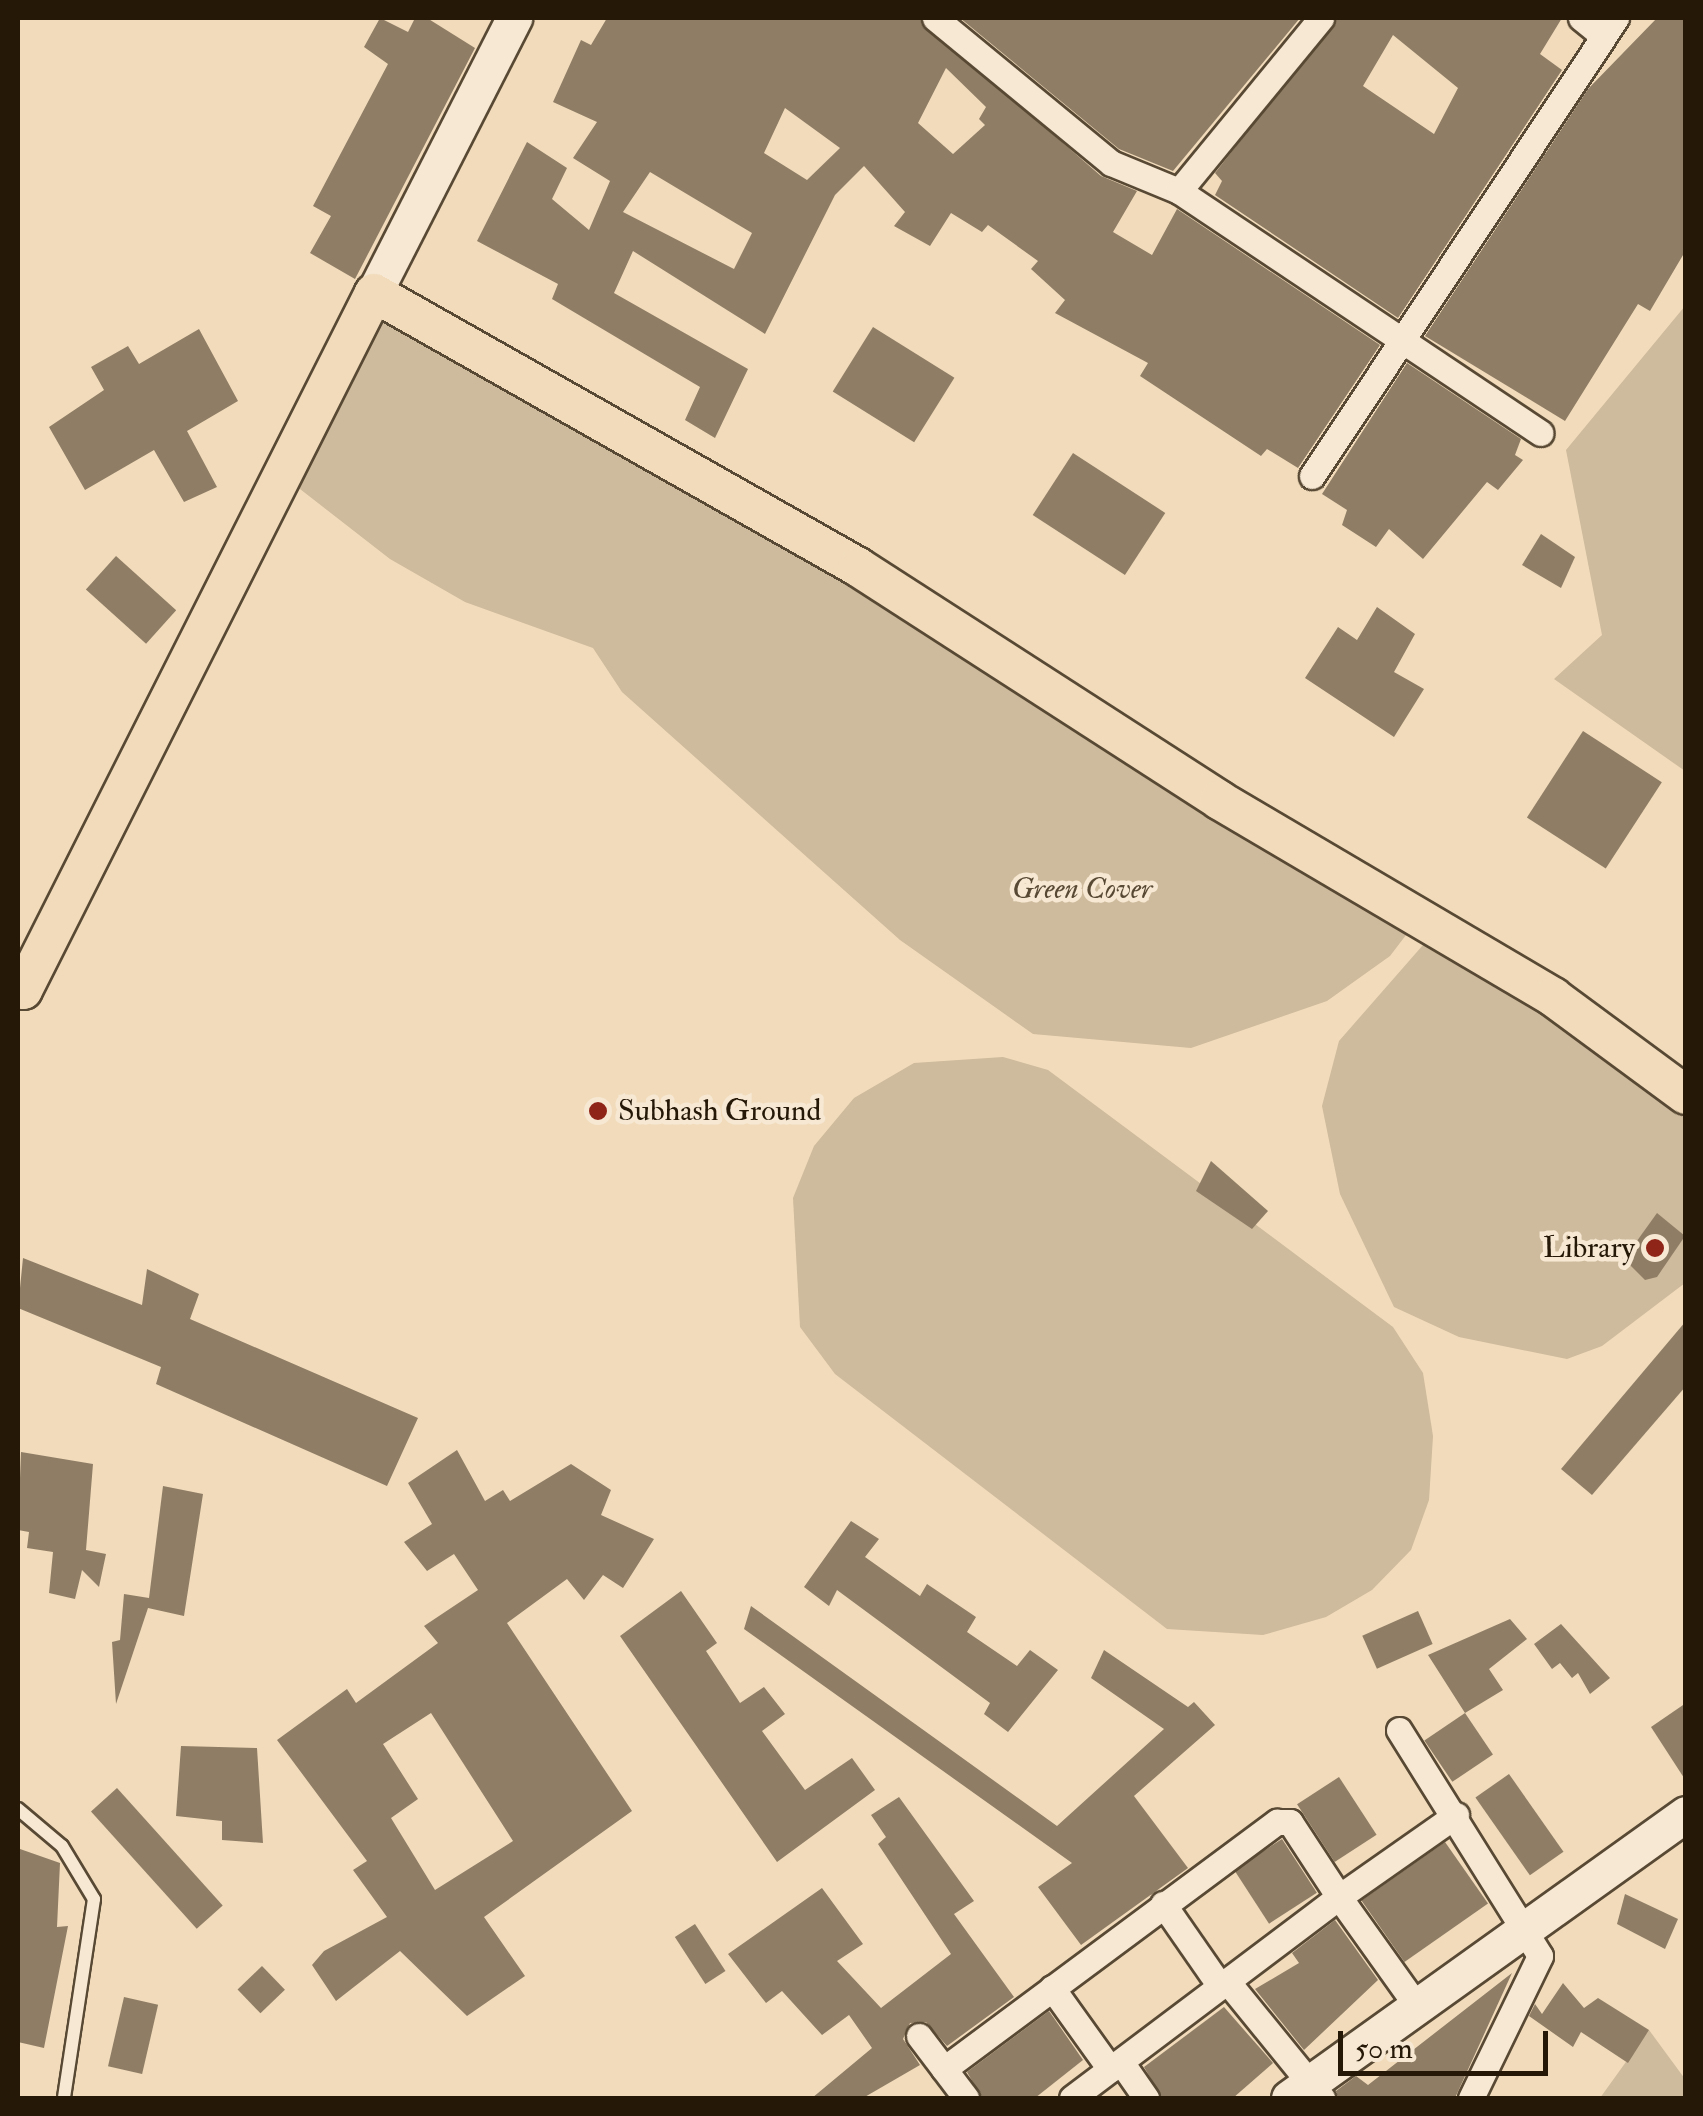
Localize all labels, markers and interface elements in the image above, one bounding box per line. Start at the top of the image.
park label: Green Cover [1012,871,1152,907]
place label: Subhash Ground [618,1093,821,1129]
marker: Subhash Ground [587,1100,609,1122]
place label: Library [1543,1230,1635,1266]
marker: Library [1644,1237,1666,1259]
scale bar [1343,2011,1553,2073]
text: 50 m [1355,2030,1413,2067]

